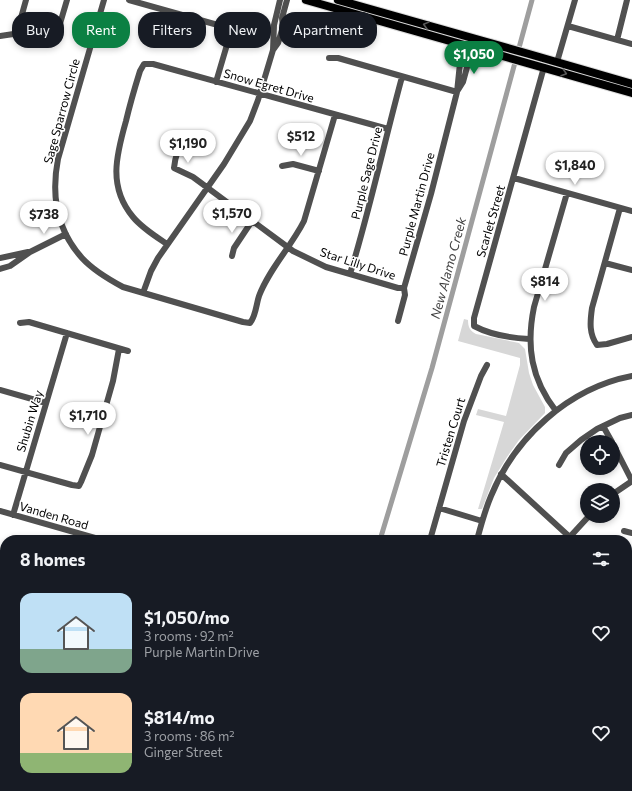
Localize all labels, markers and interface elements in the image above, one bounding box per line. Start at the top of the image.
chip: Buy [12,12,64,48]
chip: Rent [72,12,130,48]
chip: Filters [138,12,206,48]
chip: New [214,12,271,48]
chip: Apartment [279,12,377,48]
one-way arrow [423,21,430,30]
pin: $1,050 [441,41,507,75]
text: $1,050 [453,46,495,62]
street label: Sage Sparrow Circle [40,57,82,165]
street label: Snow Egret Drive [222,65,316,105]
one-way arrow [560,68,567,77]
pin: $512 [277,123,325,157]
street label: Purple Sage Drive [348,125,384,221]
text: $512 [287,128,315,144]
pin: $1,190 [155,130,221,164]
text: $1,190 [169,135,207,151]
street label: Purple Martin Drive [395,151,437,257]
pin: $1,840 [542,152,608,186]
text: $1,840 [554,157,596,173]
street label: Scarlet Street [473,183,507,259]
pin: $1,570 [199,200,265,234]
pin: $738 [20,201,68,235]
text: $1,570 [212,205,252,221]
text: $738 [29,206,59,222]
water label: New Alamo Creek [427,214,470,321]
street label: Star Lilly Drive [318,244,398,282]
pin: $814 [521,268,569,302]
text: $814 [530,273,560,289]
street label: Shubin Way [13,388,45,454]
street label: Tristen Court [433,395,467,469]
pin: $1,710 [55,402,121,436]
text: $1,710 [69,407,107,423]
map controls [580,435,620,523]
button: locate [580,435,620,475]
button: layers [580,483,620,523]
street label: Vanden Road [18,498,90,532]
icon: filters [590,548,612,570]
text: 8 homes [20,549,85,570]
text: $1,050/mo [144,607,230,628]
icon: home [52,609,100,657]
icon: heart [590,622,612,644]
text: 3 rooms · 92 m² [144,628,234,644]
text: Purple Martin Drive [144,644,259,660]
text: $814/mo [144,707,215,728]
icon: home [52,709,100,757]
icon: heart [590,722,612,744]
text: 3 rooms · 86 m² [144,728,235,744]
text: Ginger Street [144,744,223,760]

